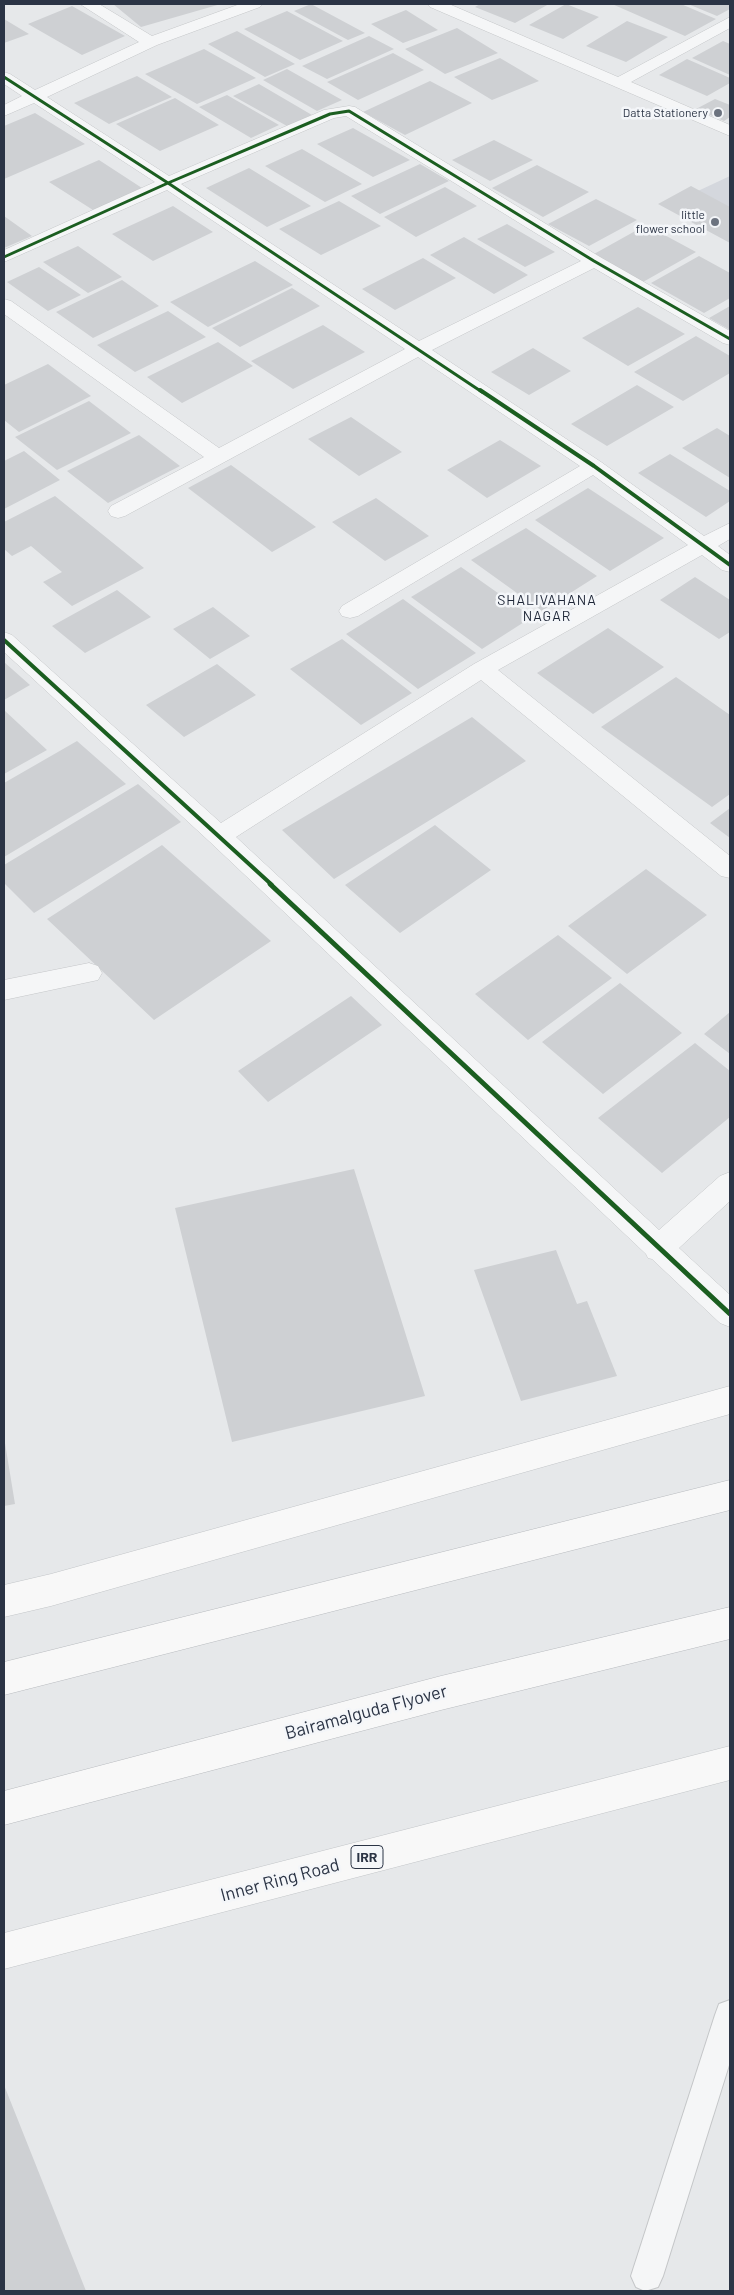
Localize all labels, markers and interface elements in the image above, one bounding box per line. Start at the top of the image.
place label: Datta Stationery [623,106,708,120]
marker: Datta Stationery [712,107,724,119]
place label: little flower school [636,208,705,236]
marker: little flower school [709,216,721,228]
district label: SHALIVAHANA NAGAR [496,592,598,624]
street label: Bairamalguda Flyover [283,1680,449,1744]
road number: IRR [351,1845,383,1868]
street label: Inner Ring Road [218,1854,342,1906]

